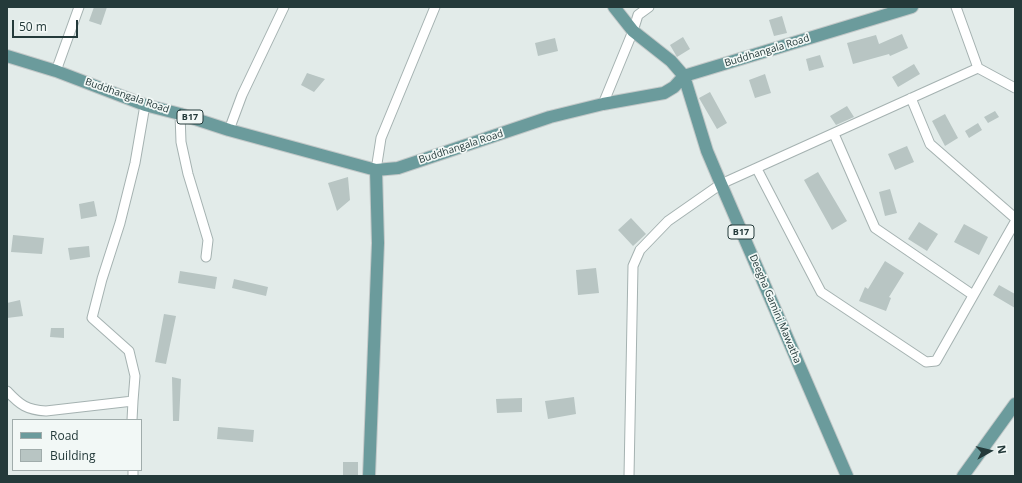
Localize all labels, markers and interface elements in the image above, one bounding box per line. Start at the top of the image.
scale bar [14,12,80,38]
text: 50 m [19,18,47,35]
street label: Buddhangala Road [723,32,811,70]
street label: Buddhangala Road [83,76,171,116]
road number: B17 [177,110,203,124]
street label: Buddhangala Road [417,128,505,166]
road number: B17 [728,225,754,239]
street label: Deegha Gamini Mawatha [747,253,803,365]
legend [12,419,142,471]
text: Road [50,427,79,444]
north arrow [970,431,1010,471]
text: N [994,444,1010,455]
text: Building [50,447,95,464]

